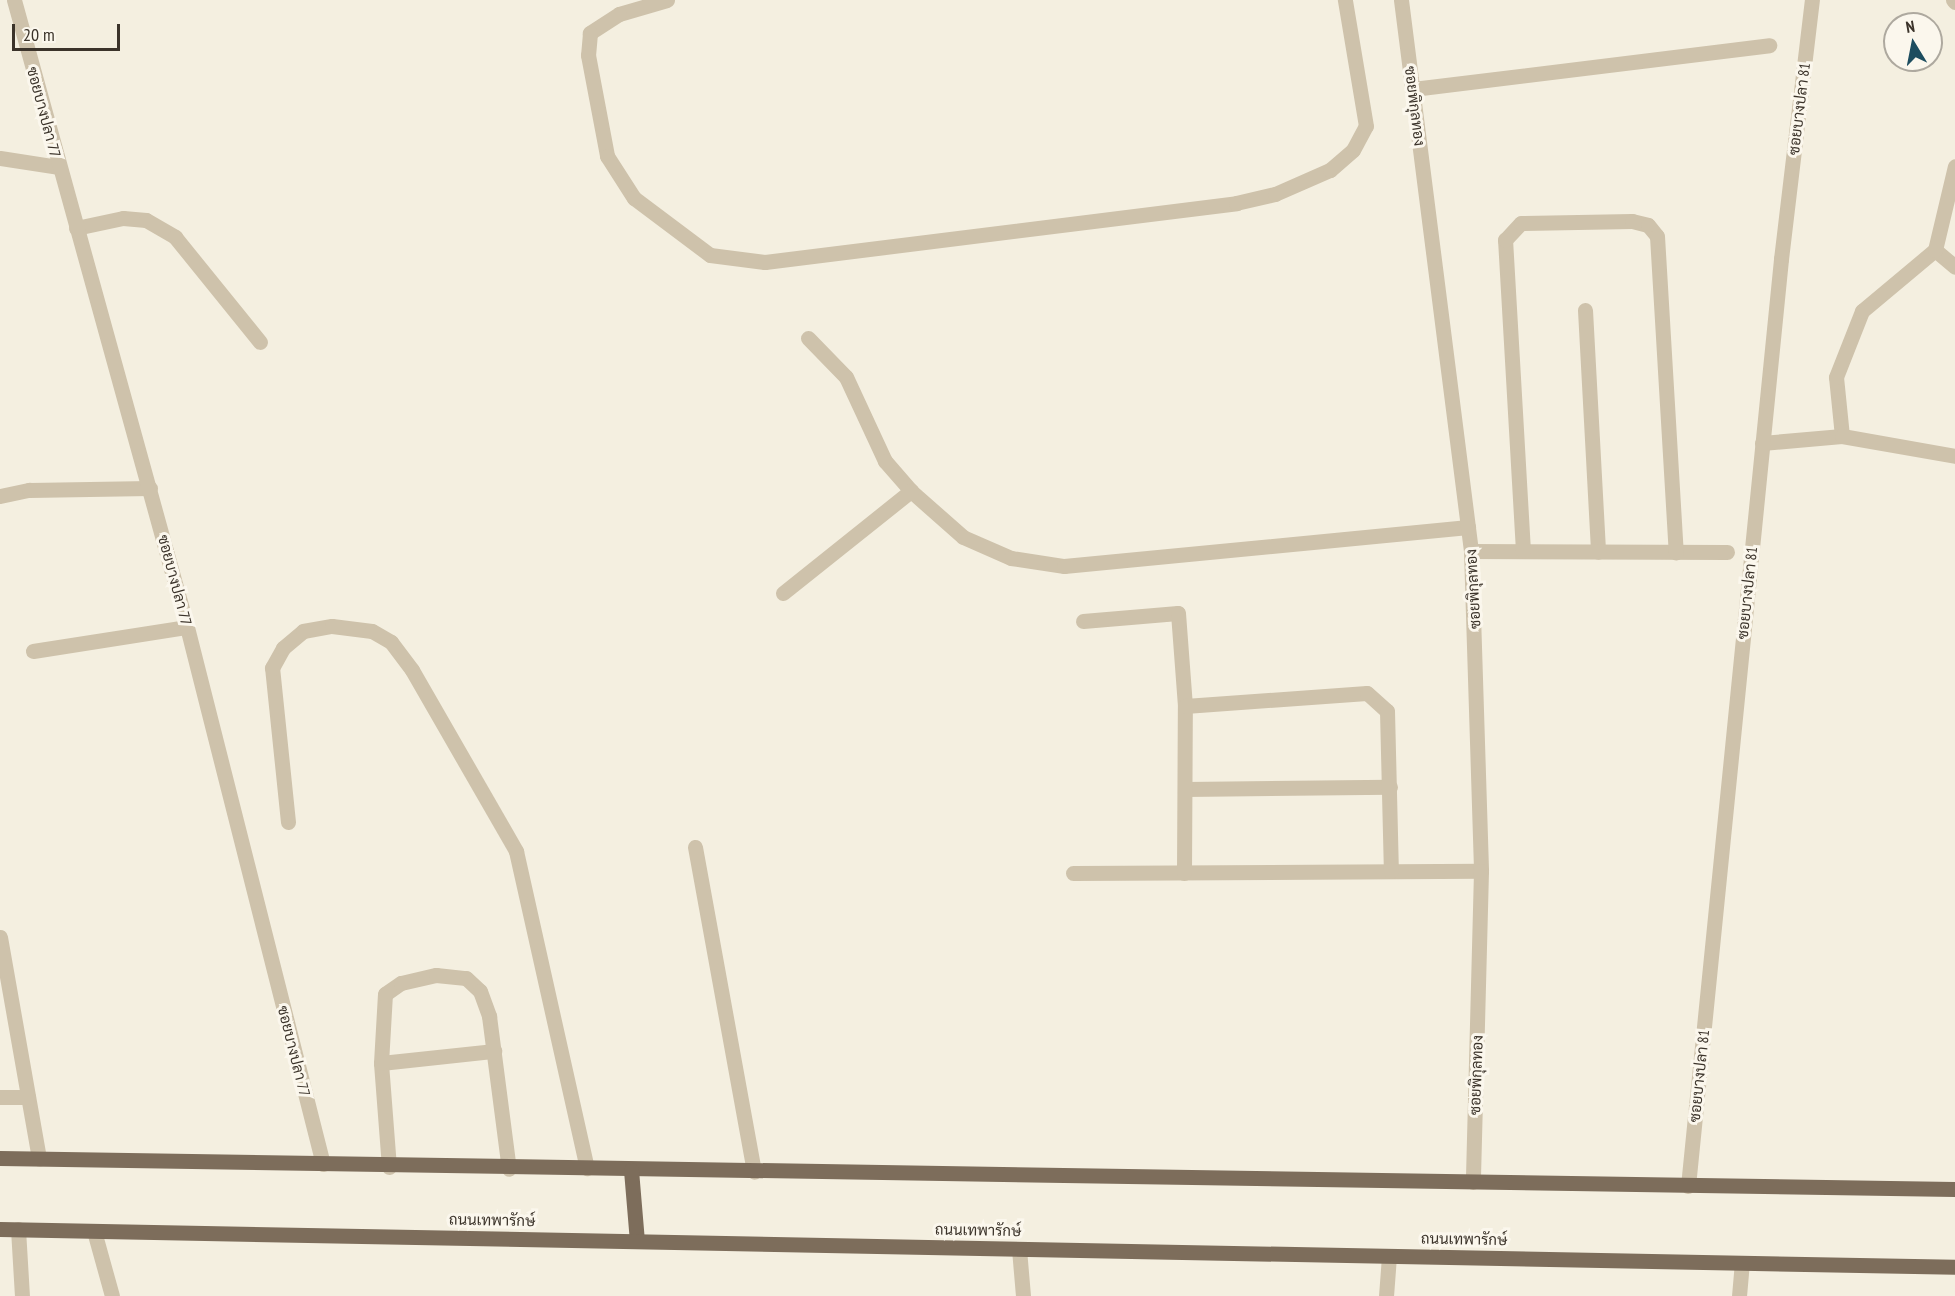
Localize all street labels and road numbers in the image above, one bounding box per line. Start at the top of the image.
street label: ซอยบางปลา 81 [1784,62,1814,156]
street label: ซอยบางปลา 77 [23,65,65,159]
street label: ซอยพิกุลทอง [1401,65,1429,147]
street label: ซอยบางปลา 77 [154,533,196,627]
street label: ซอยบางปลา 81 [1733,546,1761,640]
street label: ซอยพิกุลทอง [1462,548,1484,630]
street label: ซอยบางปลา 77 [274,1004,314,1098]
street label: ซอยบางปลา 81 [1685,1029,1713,1123]
street label: ซอยพิกุลทอง [1466,1035,1486,1115]
street label: ถนนเทพารักษ์ [449,1210,535,1230]
street label: ถนนเทพารักษ์ [935,1220,1021,1240]
street label: ถนนเทพารักษ์ [1421,1229,1507,1249]

